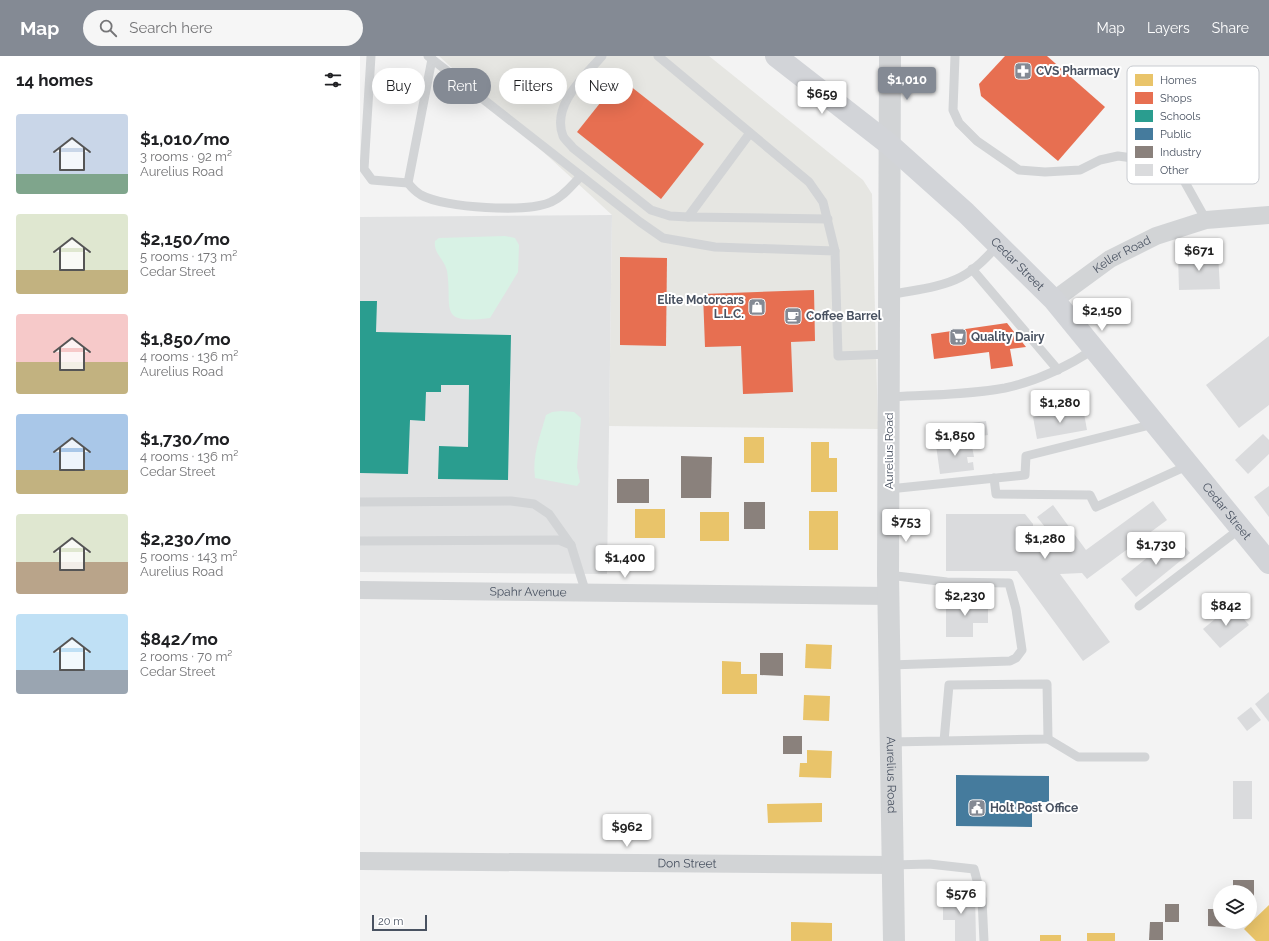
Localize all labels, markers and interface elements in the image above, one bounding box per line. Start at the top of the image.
search box [83,10,363,46]
text: Map [20,17,59,39]
icon: search [97,17,119,39]
text: Search here [129,19,213,37]
text: Map [1097,20,1125,36]
text: Layers [1147,20,1190,36]
text: Share [1212,20,1249,36]
pharmacy icon: CVS Pharmacy [1013,61,1033,81]
place label: CVS Pharmacy [1036,64,1120,78]
legend [1127,66,1259,184]
pin: $1,010 [874,67,940,101]
chip: Buy [372,68,425,104]
chip: Rent [433,68,491,104]
chip: Filters [499,68,567,104]
chip: New [575,68,633,104]
icon: filters [322,69,344,91]
text: 14 homes [16,70,93,90]
text: $1,010 [887,72,927,87]
text: Homes [1160,74,1196,87]
pin: $659 [798,81,846,115]
text: $659 [807,86,838,101]
text: Shops [1160,92,1192,105]
text: Schools [1160,110,1201,123]
text: Public [1160,128,1192,141]
text: $1,010/mo [140,129,230,149]
icon: home [48,130,96,178]
text: Industry [1160,146,1201,159]
text: 3 rooms · 92 m² [140,149,232,164]
text: Aurelius Road [140,164,223,179]
text: Other [1160,164,1189,177]
text: $2,150/mo [140,229,230,249]
icon: home [48,230,96,278]
street label: Keller Road [1090,233,1153,276]
street label: Cedar Street [988,234,1047,293]
pin: $671 [1175,238,1223,272]
text: $671 [1184,243,1214,258]
text: 5 rooms · 173 m² [140,249,237,264]
text: Cedar Street [140,264,215,279]
place label: Elite Motorcars L.L.C. [657,293,744,321]
shop icon: Elite Motorcars L.L.C. [747,297,767,317]
pin: $2,150 [1069,298,1135,332]
text: $2,150 [1082,303,1122,318]
cafe icon: Coffee Barrel [783,306,803,326]
place label: Coffee Barrel [806,309,882,323]
supermarket icon: Quality Dairy [948,327,968,347]
text: $1,850/mo [140,329,231,349]
icon: home [48,330,96,378]
place label: Quality Dairy [971,330,1045,344]
text: 4 rooms · 136 m² [140,349,238,364]
text: Aurelius Road [140,364,223,379]
pin: $1,280 [1027,390,1093,424]
text: $1,280 [1040,395,1080,410]
street label: Aurelius Road [882,413,896,489]
pin: $1,850 [922,423,988,457]
text: $1,850 [935,428,975,443]
text: $1,730/mo [140,429,230,449]
icon: home [48,430,96,478]
text: 4 rooms · 136 m² [140,449,238,464]
text: Cedar Street [140,464,215,479]
street label: Cedar Street [1199,480,1254,542]
pin: $753 [882,509,930,543]
text: $753 [891,514,921,529]
pin: $1,280 [1012,526,1078,560]
text: $2,230/mo [140,529,231,549]
icon: home [48,530,96,578]
text: $1,280 [1025,531,1065,546]
pin: $1,730 [1123,532,1189,566]
text: $1,730 [1136,537,1176,552]
pin: $1,400 [592,545,658,579]
text: 5 rooms · 143 m² [140,549,237,564]
text: $1,400 [604,550,646,565]
text: Aurelius Road [140,564,223,579]
pin: $2,230 [932,583,998,617]
street label: Spahr Avenue [489,584,567,599]
text: $2,230 [944,588,986,603]
pin: $842 [1202,593,1250,627]
text: $842 [1211,598,1241,613]
text: $842/mo [140,629,218,649]
icon: home [48,630,96,678]
text: 2 rooms · 70 m² [140,649,232,664]
text: Cedar Street [140,664,215,679]
street label: Aurelius Road [884,736,899,814]
public building icon: Holt Post Office [967,798,987,818]
place label: Holt Post Office [990,801,1078,815]
pin: $962 [603,814,651,848]
text: $962 [611,819,643,834]
street label: Don Street [657,856,717,871]
pin: $576 [937,881,985,915]
map controls [1213,885,1257,929]
button: layers [1213,885,1257,929]
text: $576 [946,886,976,901]
scale bar [372,913,427,932]
text: 20 m [378,915,403,928]

